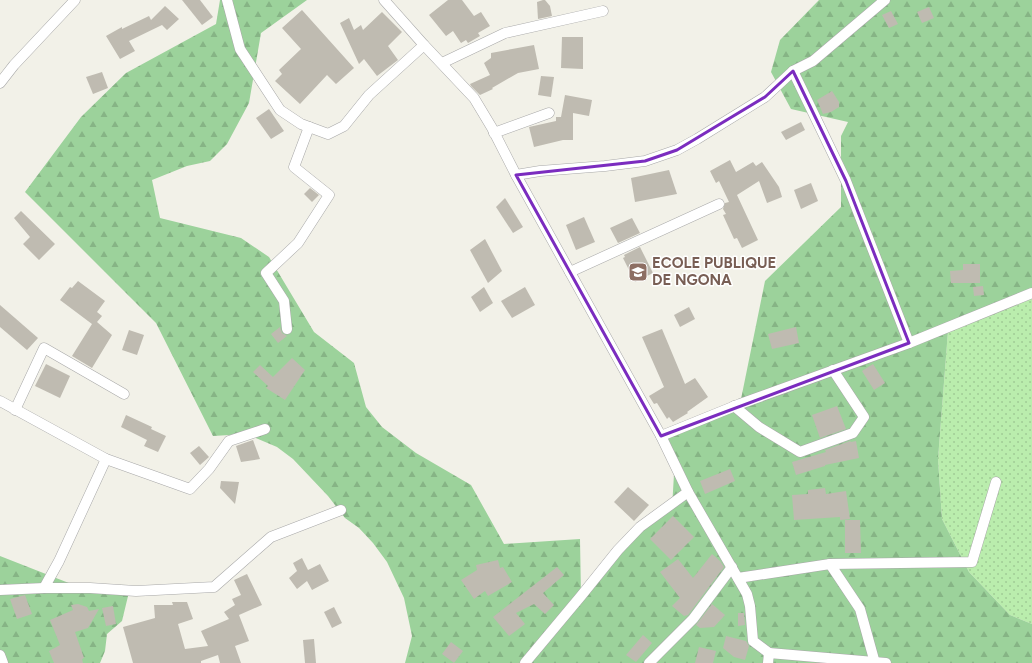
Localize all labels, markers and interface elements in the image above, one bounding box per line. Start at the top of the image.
place label: ECOLE PUBLIQUE DE NGONA [652,254,776,289]
school or university icon: ECOLE PUBLIQUE DE NGONA [627,261,649,283]

